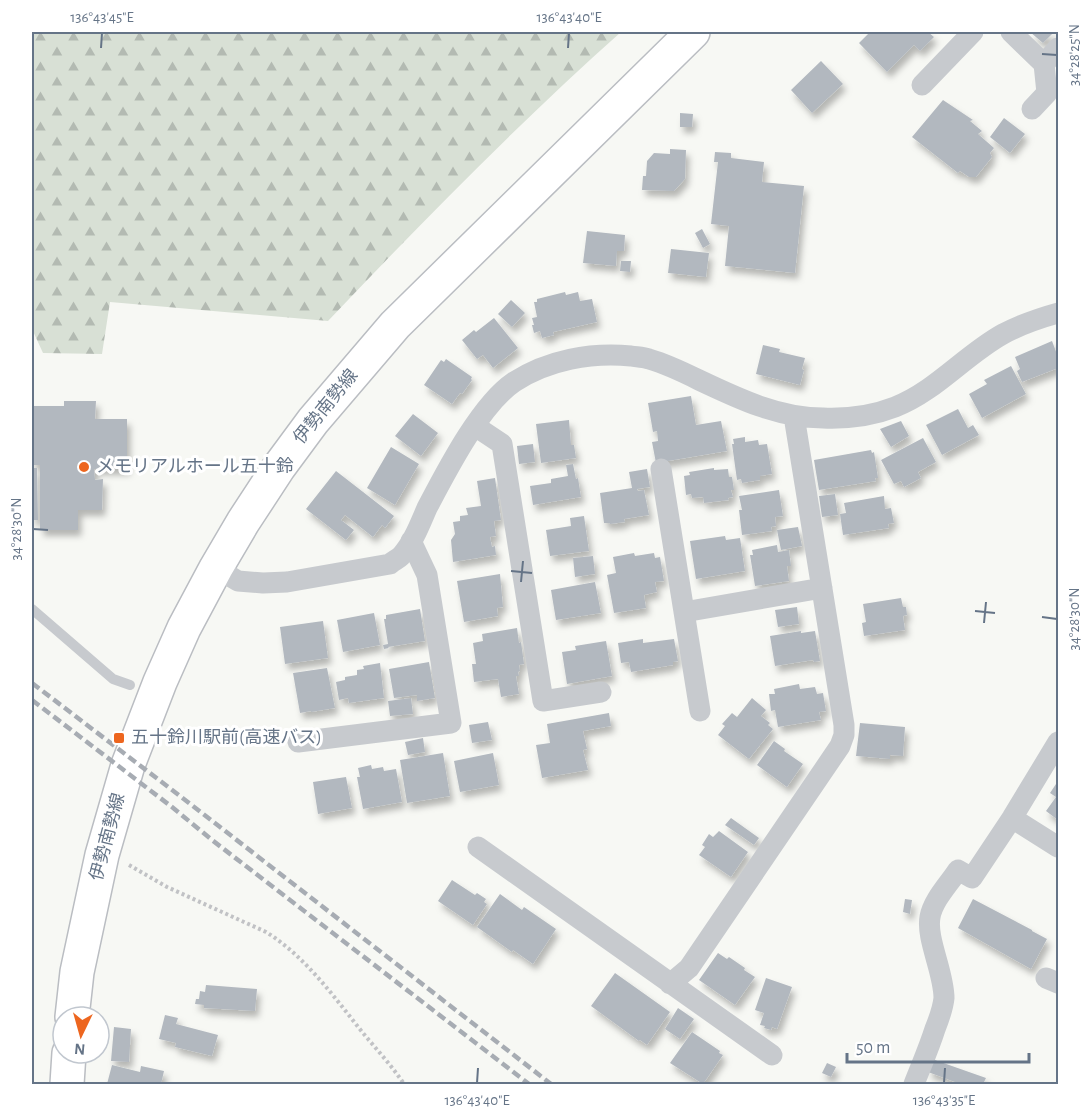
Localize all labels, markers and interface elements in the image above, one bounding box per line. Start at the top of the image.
text: 136°43'45"E [70,10,134,25]
text: 136°43'40"E [536,10,602,25]
text: 34°28'25"N [1067,24,1082,86]
street label: 伊勢南勢線 [289,365,361,448]
place label: メモリアルホール五十鈴 [96,457,294,476]
marker: メモリアルホール五十鈴 [77,460,91,474]
text: 34°28'30"N [9,498,24,560]
text: 34°28'30"N [1067,588,1082,650]
place label: 五十鈴川駅前(高速バス) [131,727,322,747]
marker: 五十鈴川駅前(高速バス) [112,731,126,745]
street label: 伊勢南勢線 [86,791,128,883]
north arrow [51,1005,111,1065]
scale bar [847,1026,1028,1064]
text: 50 m [856,1039,890,1057]
text: N [74,1040,86,1057]
text: 136°43'40"E [444,1093,510,1108]
text: 136°43'35"E [913,1093,975,1108]

